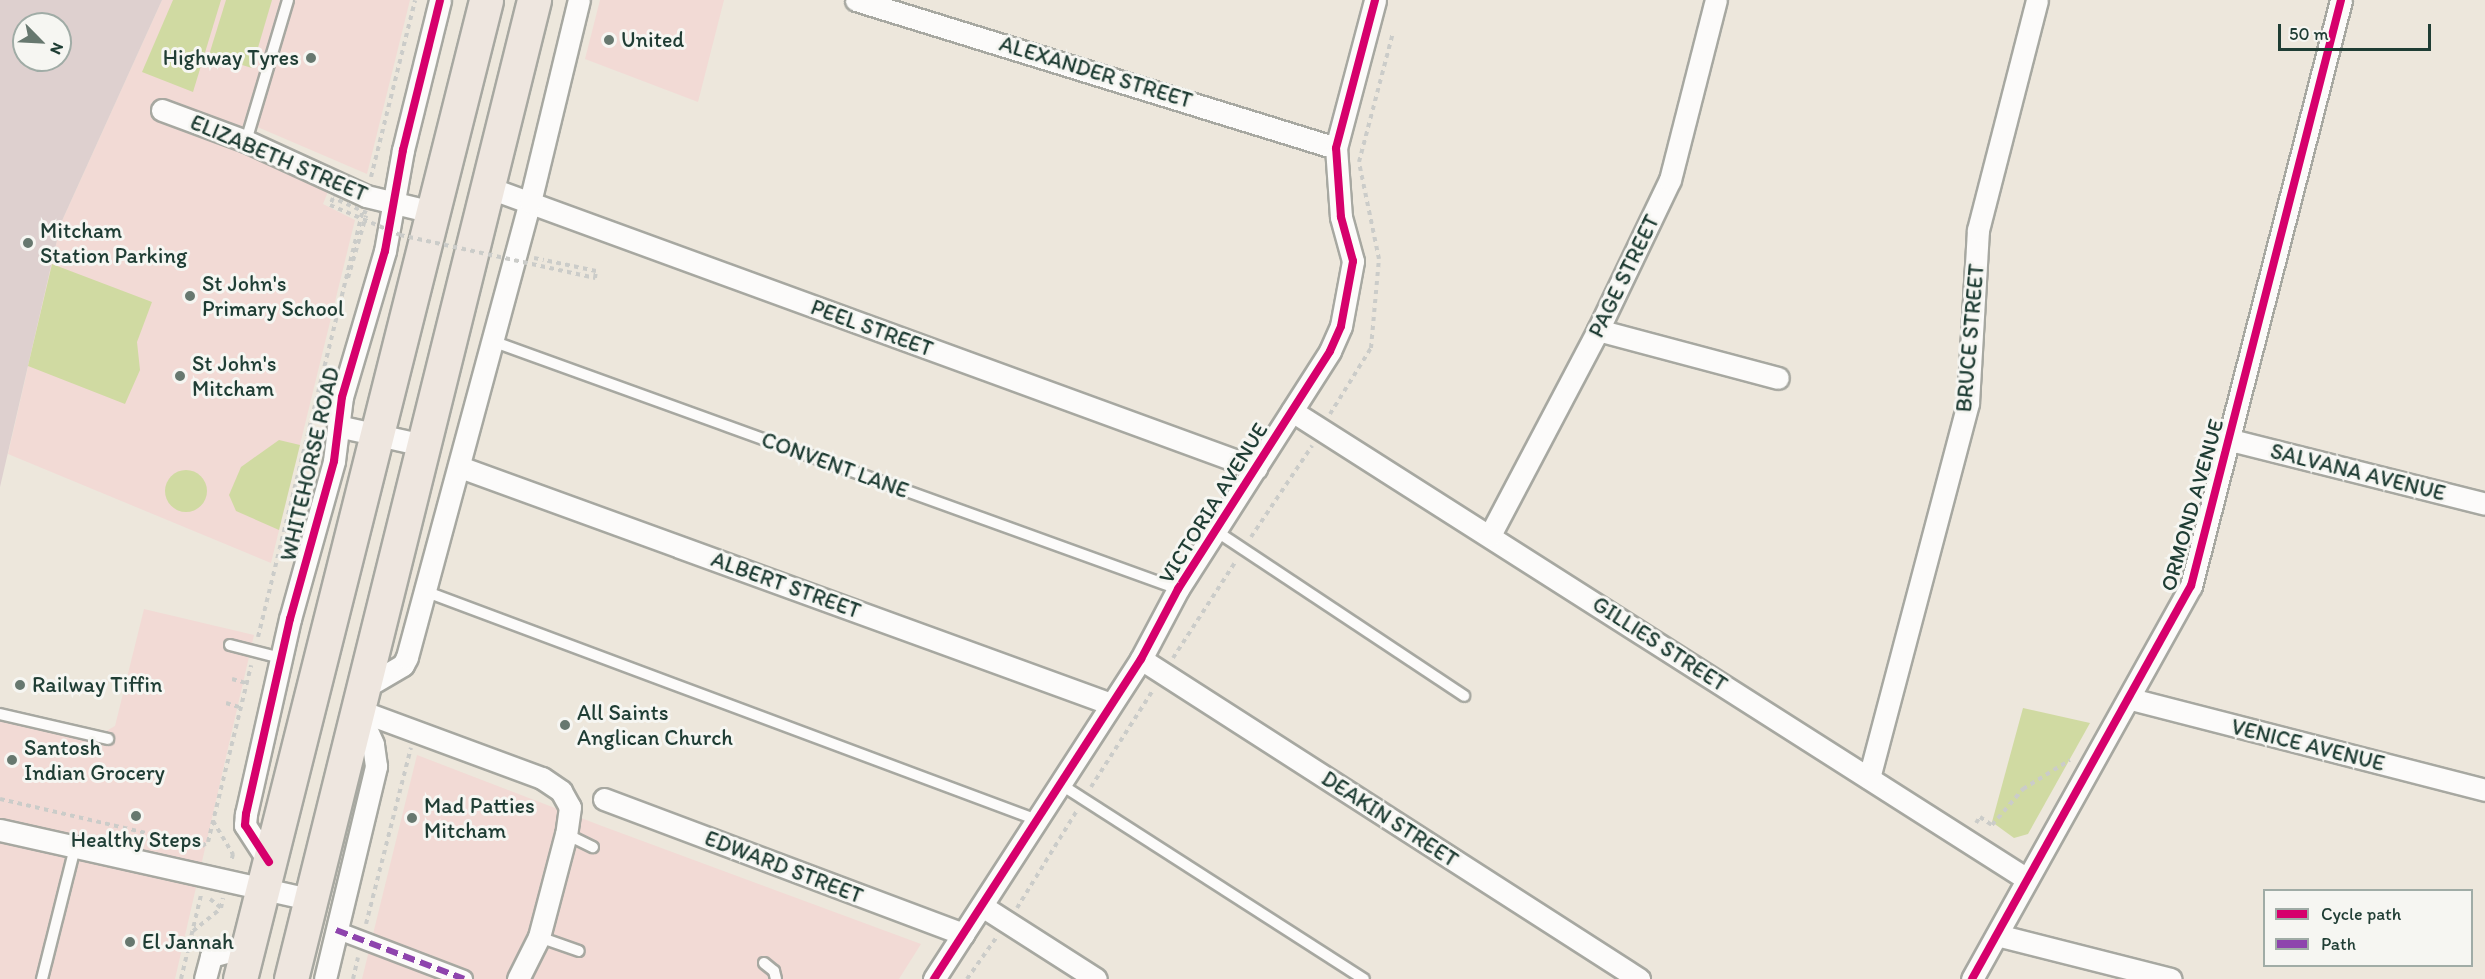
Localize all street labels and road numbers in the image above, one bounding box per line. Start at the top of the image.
street label: ALEXANDER STREET [996,30,1196,114]
street label: ELIZABETH STREET [187,109,371,207]
street label: PAGE STREET [1583,210,1665,342]
street label: BRUCE STREET [1950,263,1990,413]
street label: PEEL STREET [807,294,937,362]
street label: WHITEHORSE ROAD [275,364,345,564]
street label: ORMOND AVENUE [2155,416,2229,594]
street label: VICTORIA AVENUE [1153,418,1273,588]
street label: CONVENT LANE [758,426,912,504]
street label: SALVANA AVENUE [2268,438,2448,506]
street label: ALBERT STREET [708,546,864,624]
street label: GILLIES STREET [1587,590,1733,698]
street label: VENICE AVENUE [2229,713,2387,777]
street label: DEAKIN STREET [1317,765,1463,873]
street label: EDWARD STREET [701,825,867,909]

